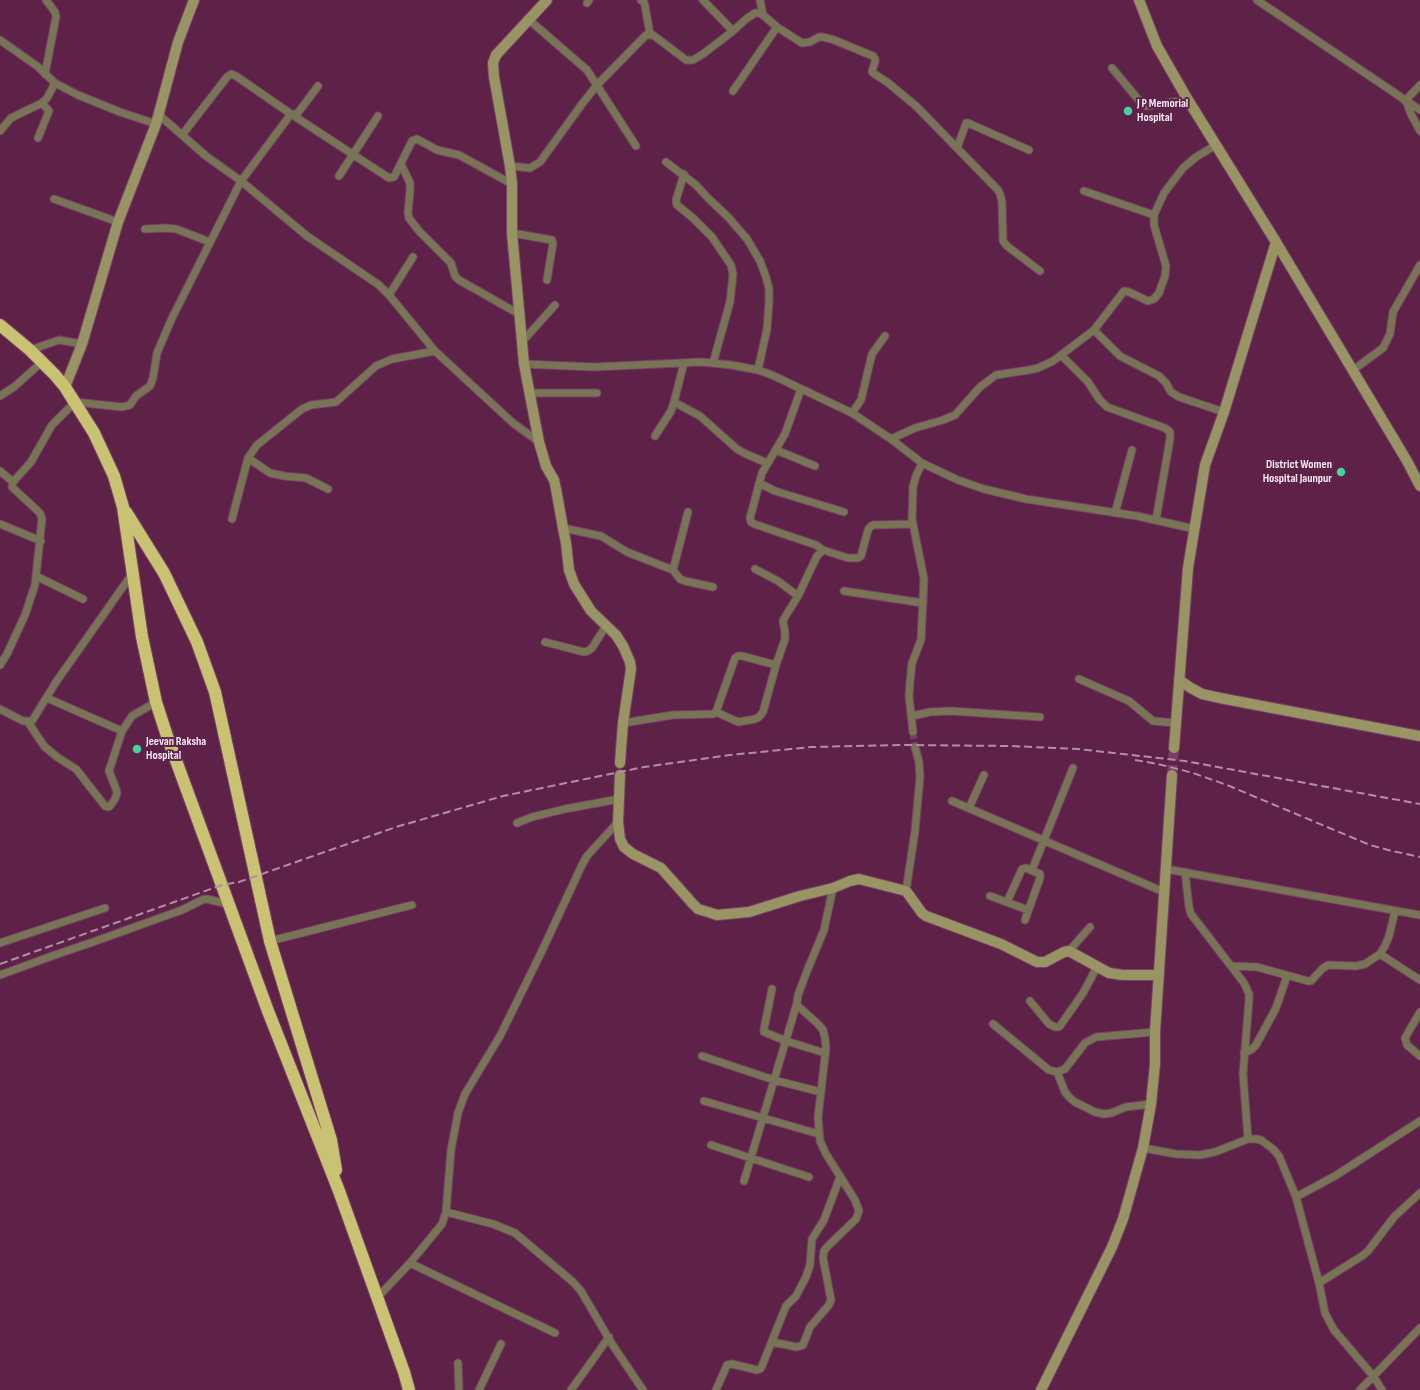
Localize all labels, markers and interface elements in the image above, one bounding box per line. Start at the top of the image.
place label: J P Memorial Hospital [1137,97,1188,125]
marker: J P Memorial Hospital [1122,105,1134,117]
place label: District Women Hospital Jaunpur [1263,458,1332,486]
marker: District Women Hospital Jaunpur [1335,466,1347,478]
place label: Jeevan Raksha Hospital [146,735,206,763]
marker: Jeevan Raksha Hospital [131,743,143,755]

